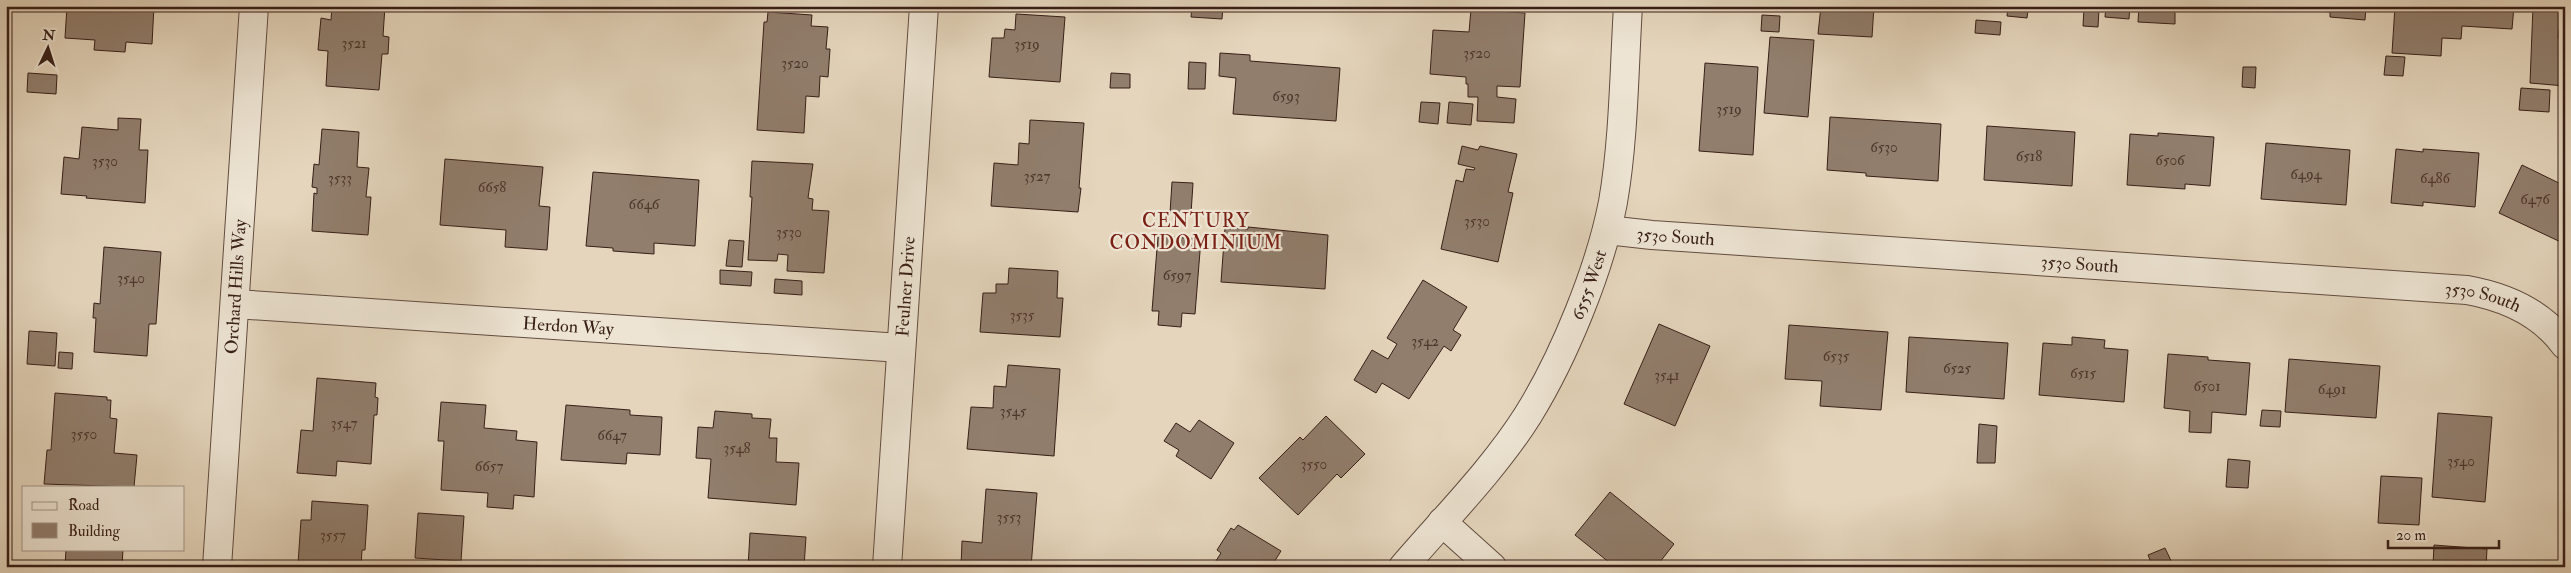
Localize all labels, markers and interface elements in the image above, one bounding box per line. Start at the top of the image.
north arrow [22,22,72,72]
text: N [41,27,56,44]
house number: 3521 [341,34,367,53]
house number: 3519 [1014,35,1040,54]
house number: 3520 [1463,44,1491,63]
house number: 3520 [781,54,809,73]
house number: 6593 [1272,87,1300,106]
house number: 3519 [1716,100,1742,119]
house number: 6530 [1870,138,1898,157]
house number: 6518 [2016,147,2042,166]
house number: 6506 [2155,151,2186,170]
house number: 3530 [92,152,118,171]
house number: 6494 [2290,165,2323,184]
house number: 3527 [1024,167,1050,186]
house number: 3533 [328,169,352,188]
house number: 6486 [2420,169,2452,188]
house number: 6658 [478,178,506,197]
house number: 6476 [2520,190,2551,209]
house number: 6646 [629,195,661,214]
district label: CENTURY CONDOMINIUM [1110,209,1282,255]
house number: 3530 [1464,212,1490,231]
street label: Orchard Hills Way [220,217,252,355]
street label: 3530 South [1635,222,1716,251]
house number: 3530 [776,223,802,242]
street label: Feulner Drive [891,235,921,338]
street label: 6555 West [1566,247,1612,324]
street label: 3530 South [2040,250,2120,279]
house number: 6597 [1163,266,1191,285]
house number: 3540 [117,269,145,288]
street label: 3530 South [2444,278,2525,318]
house number: 3535 [1010,306,1035,325]
street label: Herdon Way [522,312,616,341]
house number: 3542 [1411,332,1439,351]
house number: 6535 [1823,347,1850,366]
house number: 6525 [1943,359,1972,378]
house number: 6515 [2070,364,2096,383]
house number: 3541 [1654,366,1680,385]
house number: 6501 [2194,377,2220,396]
house number: 6491 [2318,380,2346,399]
house number: 3545 [1000,402,1027,421]
house number: 3547 [331,414,357,433]
house number: 3550 [71,425,97,444]
house number: 6647 [597,426,627,445]
house number: 3548 [723,439,751,458]
house number: 3540 [2447,452,2475,471]
house number: 3550 [1301,455,1327,474]
house number: 6657 [475,457,503,476]
legend [22,486,185,550]
text: Road [68,496,100,515]
house number: 3553 [997,508,1021,527]
scale bar [2388,518,2500,550]
text: Building [68,522,120,541]
house number: 3557 [320,526,346,545]
text: 20 m [2396,526,2426,545]

